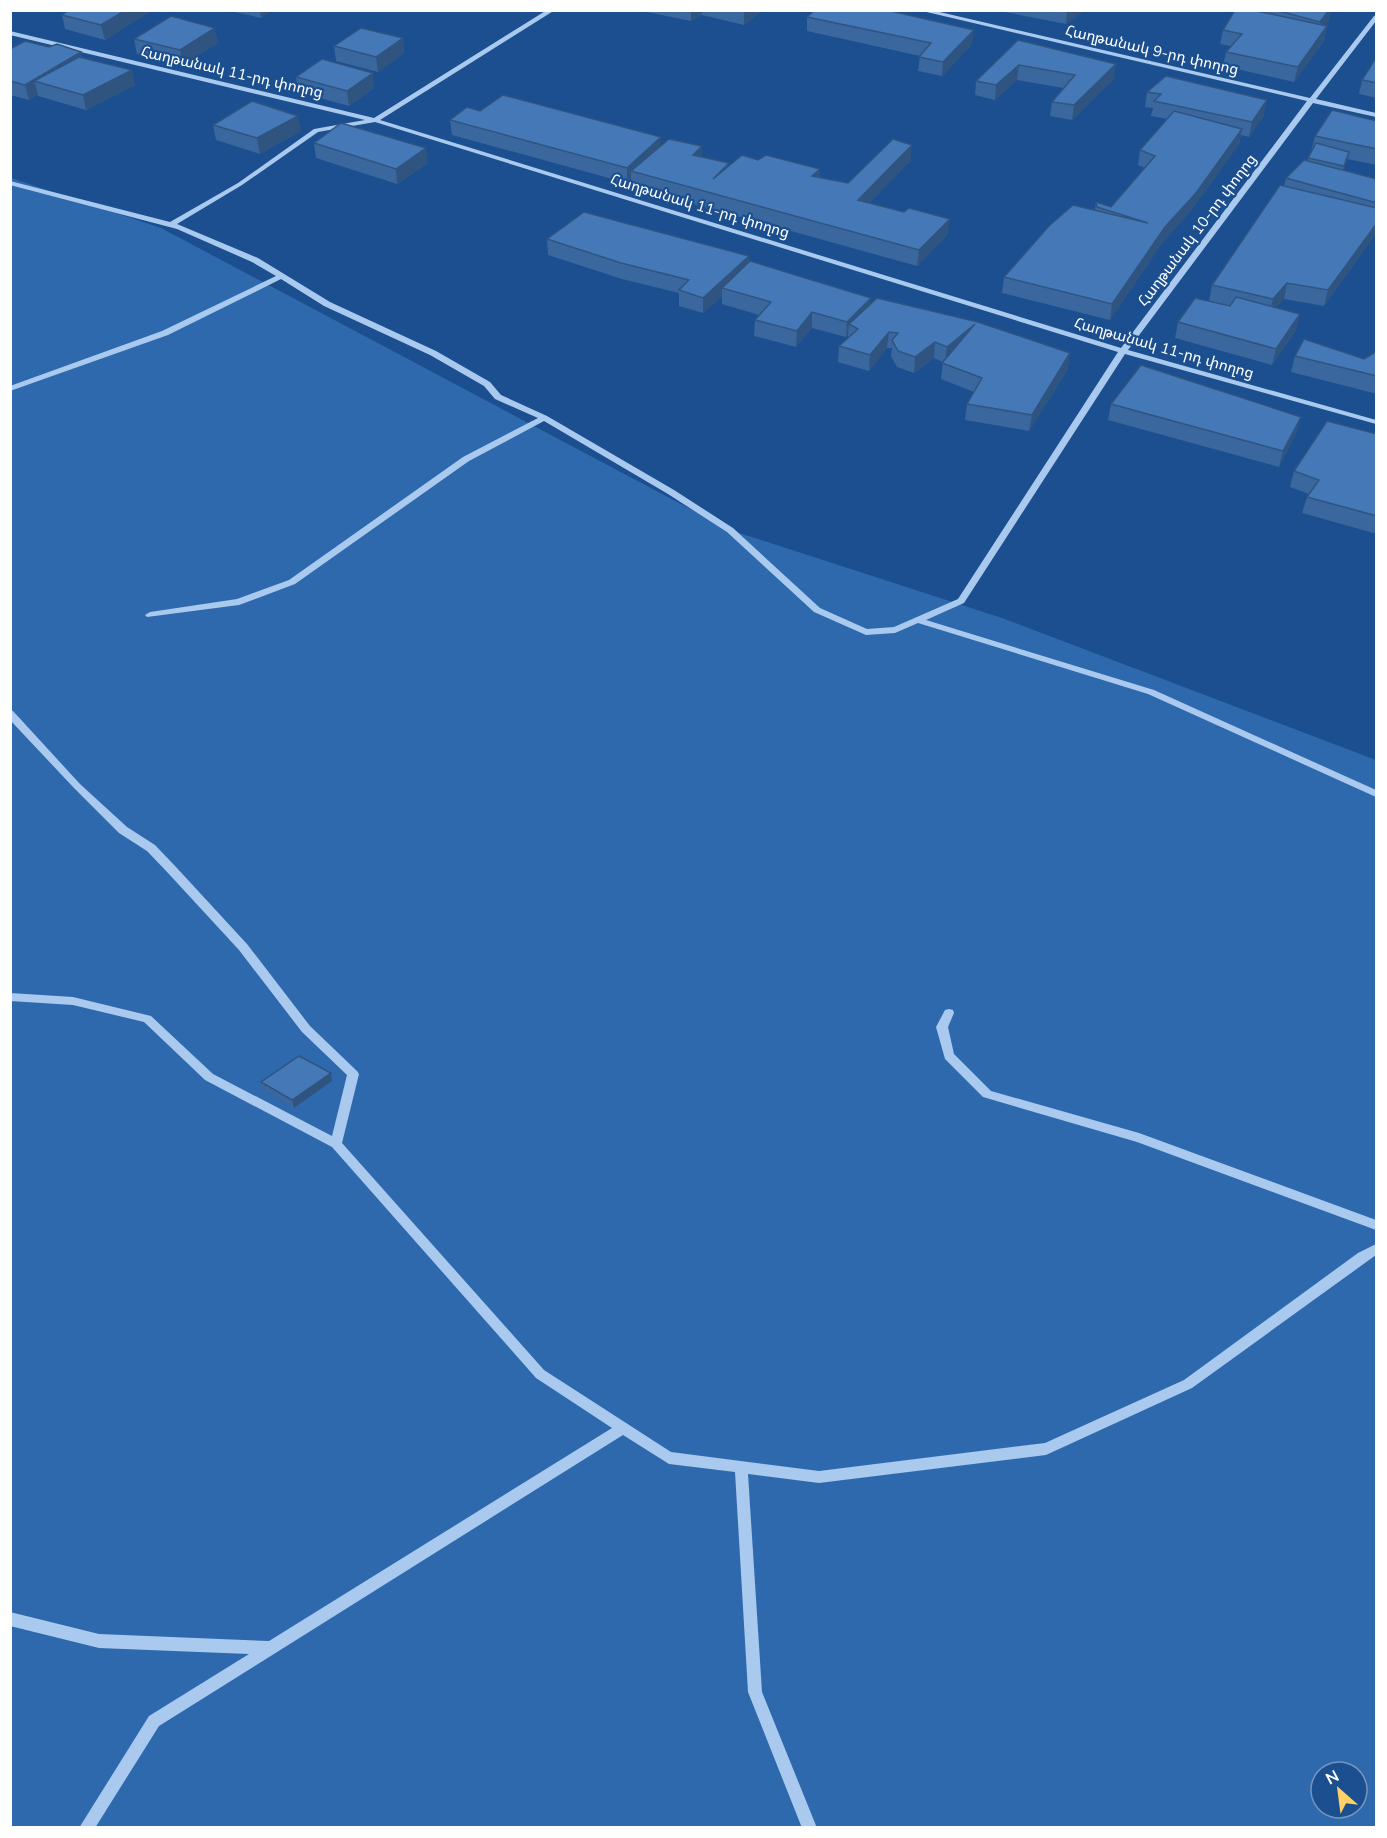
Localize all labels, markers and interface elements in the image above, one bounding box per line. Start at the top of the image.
street label: Հաղթանակ 9-րդ փողոց [1064,20,1241,79]
street label: Հաղթանակ 11-րդ փողոց [139,41,325,102]
street label: Հաղթանակ 10-րդ փողոց [1133,150,1260,310]
street label: Հաղթանակ 11-րդ փողոց [608,169,792,242]
street label: Հաղթանակ 11-րդ փողոց [1072,313,1256,382]
north arrow [1309,1760,1369,1820]
text: N [1322,1765,1342,1788]

